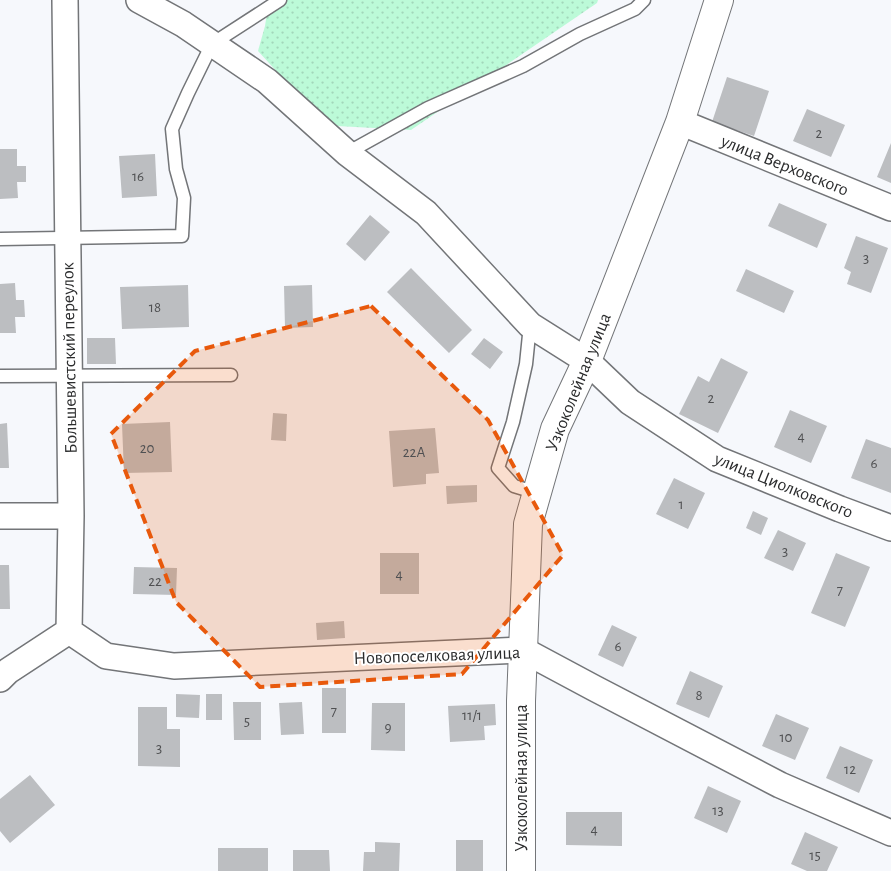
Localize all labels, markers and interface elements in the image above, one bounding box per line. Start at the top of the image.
house number: 2 [816,126,823,141]
street label: улица Верховского [717,132,851,200]
house number: 16 [132,169,144,184]
house number: 3 [863,251,869,266]
street label: Большевистский переулок [59,261,81,454]
house number: 18 [149,300,161,315]
street label: Узкоколейная улица [543,311,615,454]
house number: 2 [708,391,715,406]
house number: 4 [797,429,805,444]
house number: 20 [140,441,154,456]
house number: 22А [403,445,425,460]
street label: улица Циолковского [711,450,855,522]
house number: 6 [870,456,878,471]
house number: 1 [678,497,684,512]
house number: 3 [782,544,788,559]
house number: 4 [395,567,403,582]
house number: 22 [148,574,162,589]
house number: 7 [837,583,843,598]
house number: 6 [614,639,622,654]
street label: Новопоселковая улица [353,644,521,668]
house number: 8 [695,688,703,703]
house number: 7 [331,704,337,719]
street label: Узкоколейная улица [513,704,531,852]
house number: 11/1 [462,708,482,723]
house number: 5 [244,714,250,729]
house number: 9 [384,720,392,735]
house number: 10 [779,730,793,745]
house number: 3 [156,741,162,756]
house number: 12 [844,762,856,777]
house number: 13 [712,803,724,818]
house number: 4 [590,822,598,837]
house number: 15 [809,848,821,863]

